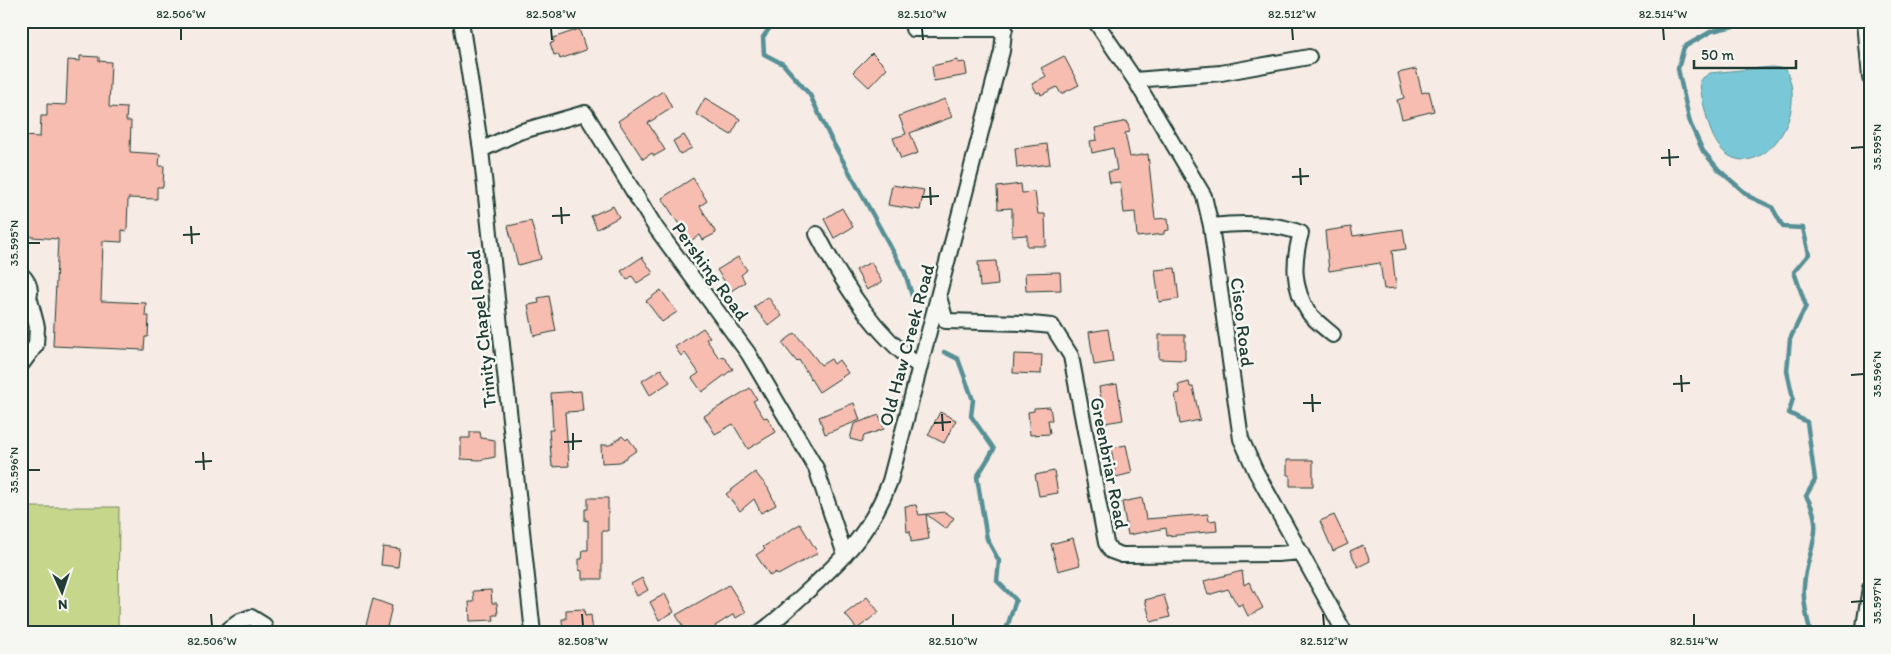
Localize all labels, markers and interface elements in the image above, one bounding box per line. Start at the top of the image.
text: 82.506°W [156,7,206,21]
text: 82.508°W [526,7,576,21]
text: 82.510°W [898,7,946,21]
text: 82.512°W [1268,7,1316,21]
text: 82.514°W [1639,7,1687,21]
scale bar [1694,38,1796,70]
text: 50 m [1701,46,1734,64]
text: 35.595°N [1870,124,1884,170]
street label: Pershing Road [667,217,754,326]
text: 35.595°N [7,220,21,266]
street label: Trinity Chapel Road [462,249,501,409]
street label: Old Haw Creek Road [874,261,939,429]
street label: Cisco Road [1226,276,1259,369]
text: 35.596°N [1870,351,1884,397]
street label: Greenbriar Road [1085,395,1134,532]
text: 35.596°N [7,447,21,493]
north arrow [38,566,88,616]
text: 35.597°N [1870,578,1884,624]
text: N [57,596,68,613]
text: 82.506°W [187,634,237,648]
text: 82.508°W [558,634,608,648]
text: 82.510°W [929,634,977,648]
text: 82.512°W [1300,634,1348,648]
text: 82.514°W [1670,634,1718,648]

